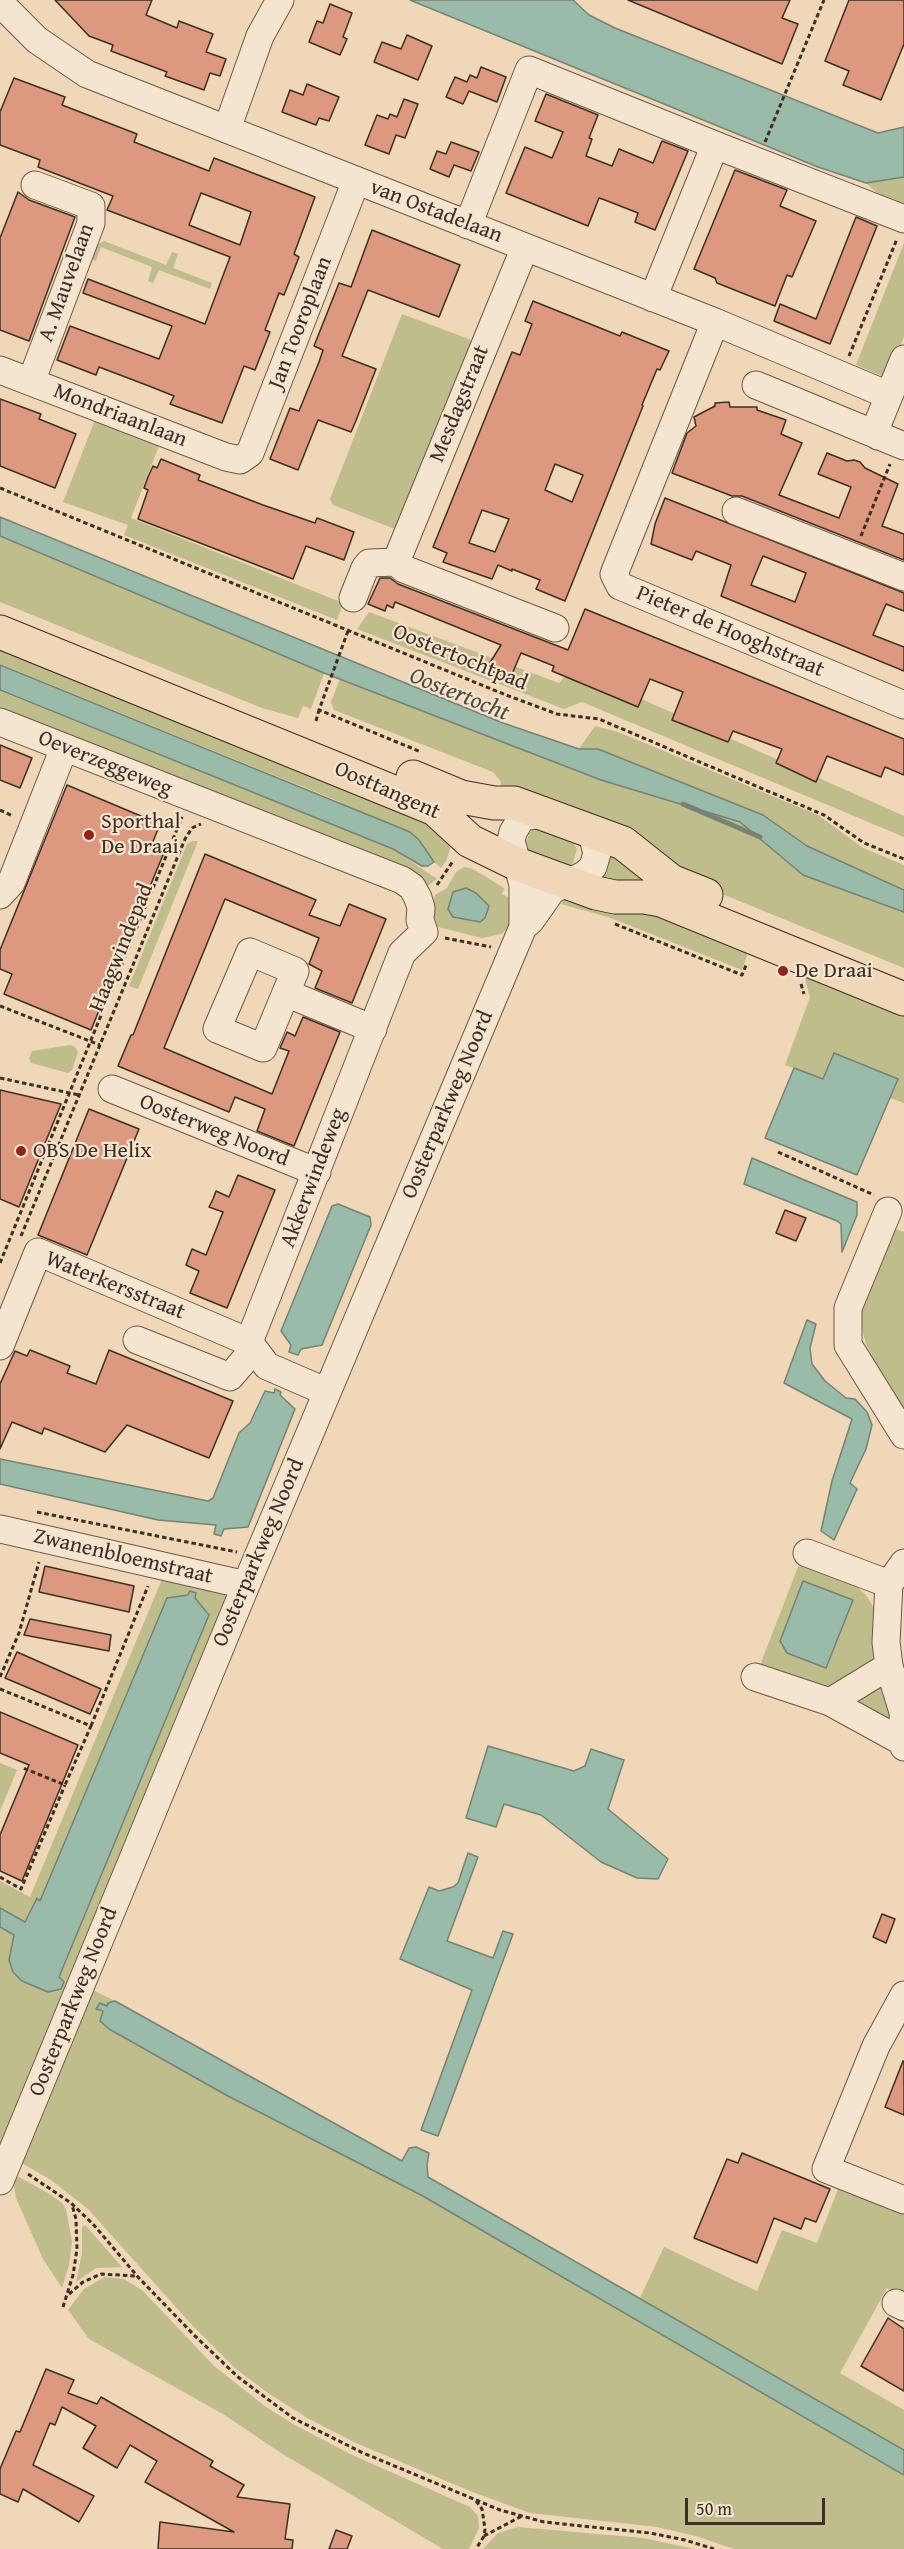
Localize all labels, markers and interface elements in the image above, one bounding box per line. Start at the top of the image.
street label: van Ostadelaan [366,175,506,249]
street label: A. Mauvelaan [33,220,101,346]
street label: Jan Tooroplaan [264,253,338,393]
street label: Mesdagstraat [425,342,495,466]
street label: Mondriaanlaan [49,378,191,454]
street label: Pieter de Hooghstraat [632,580,828,684]
street label: Oostertochtpad [389,619,531,697]
water label: Oostertocht [405,662,513,728]
street label: Oeverzeggeweg [34,725,176,803]
street label: Oosttangent [330,756,444,826]
place label: Sporthal De Draai [101,809,181,860]
marker: Sporthal De Draai [82,828,96,842]
street label: Haagwindepad [84,880,160,1016]
place label: De Draai [795,958,873,984]
marker: De Draai [776,964,790,978]
street label: Oosterparkweg Noord [396,1007,500,1203]
street label: Oosterweg Noord [135,1089,293,1173]
street label: Akkerwindeweg [275,1105,353,1251]
place label: OBS De Helix [33,1138,151,1164]
marker: OBS De Helix [14,1144,28,1158]
street label: Waterkersstraat [41,1246,189,1326]
street label: Oosterparkweg Noord [207,1455,311,1651]
street label: Zwanenbloemstraat [31,1524,215,1590]
street label: Oosterparkweg Noord [24,1904,124,2100]
scale bar [688,2486,828,2524]
text: 50 m [696,2495,732,2522]

